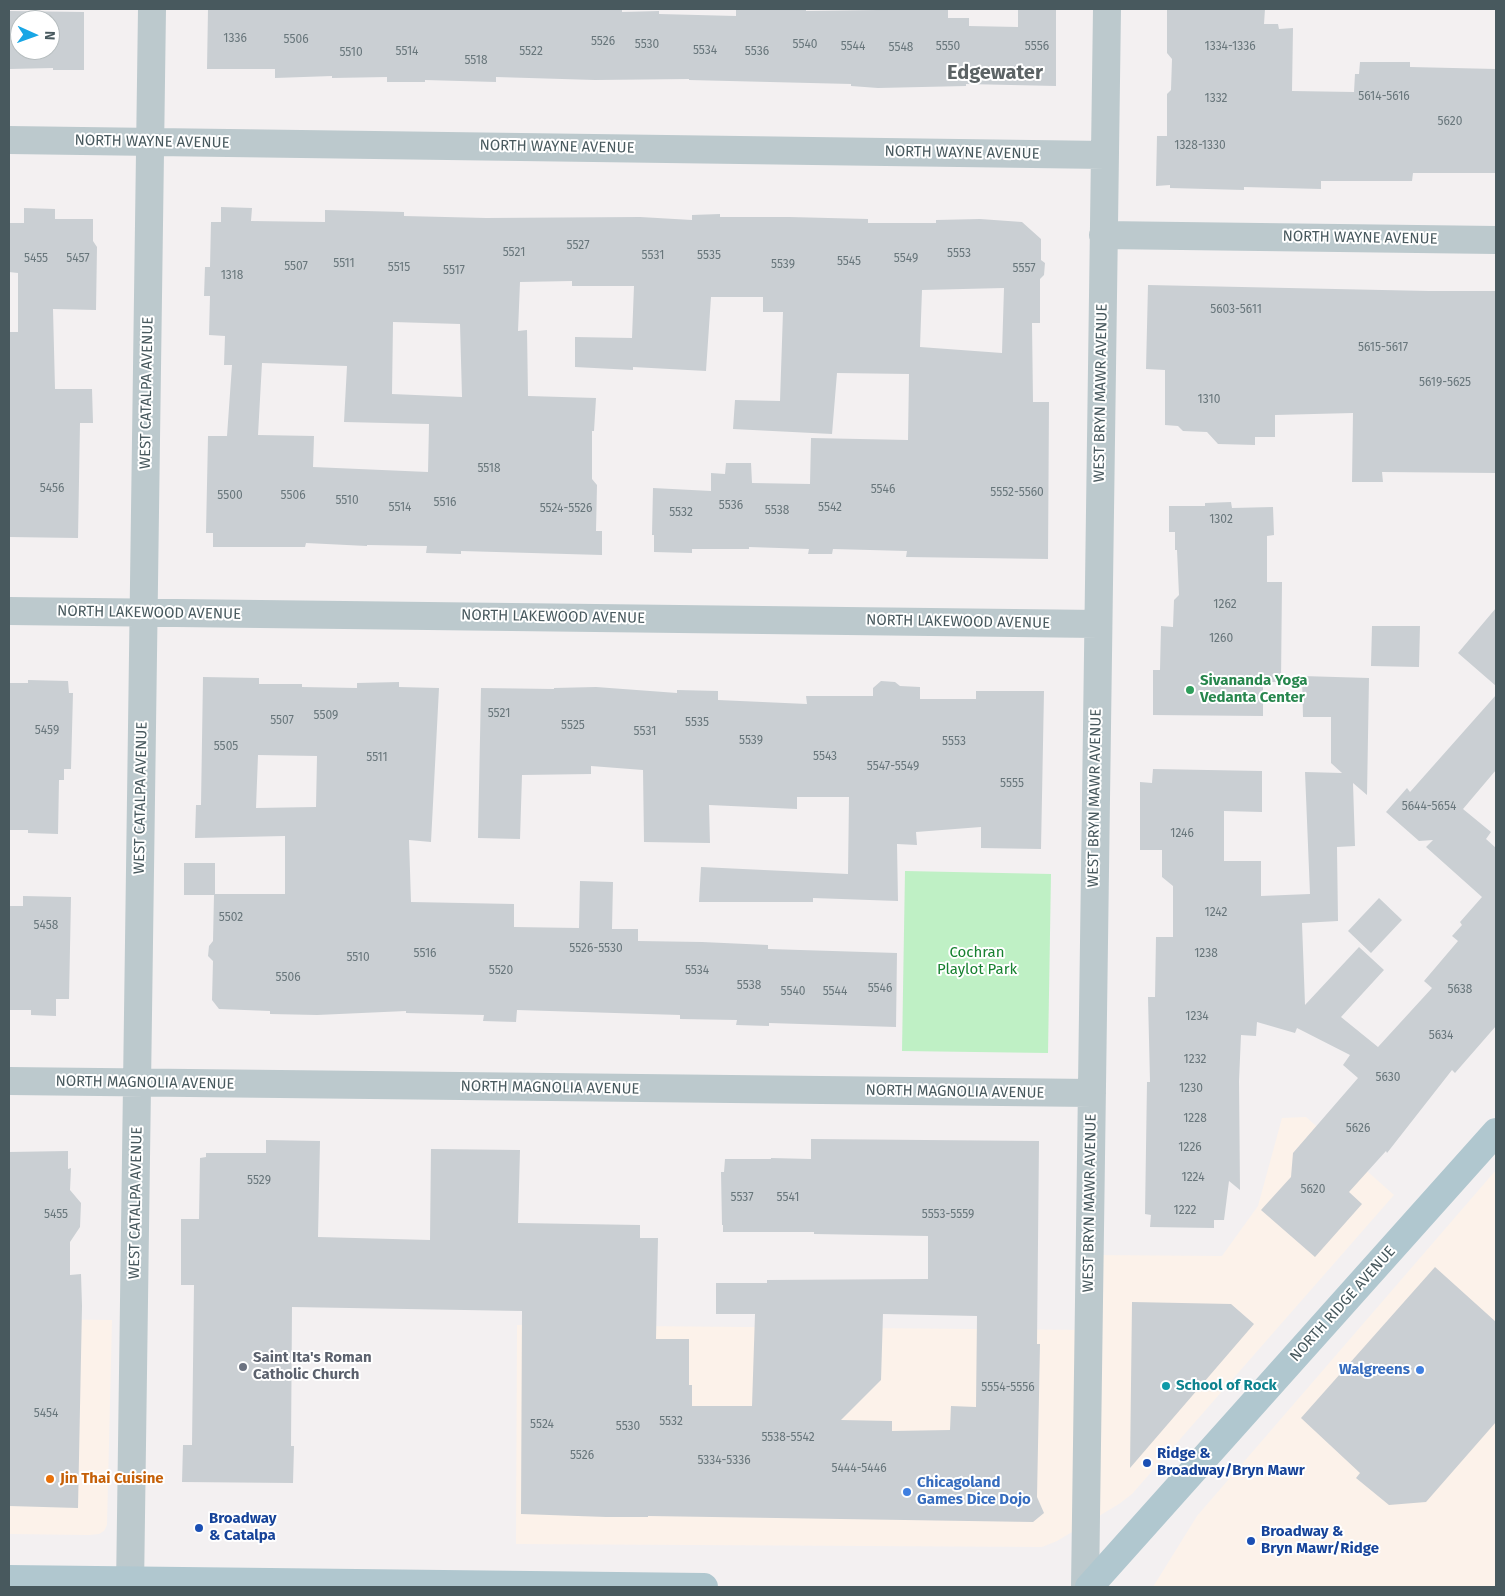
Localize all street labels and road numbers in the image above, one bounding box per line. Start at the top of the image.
street label: NORTH WAYNE AVENUE [74,132,230,152]
street label: NORTH WAYNE AVENUE [479,137,635,157]
street label: NORTH WAYNE AVENUE [884,143,1040,163]
street label: NORTH WAYNE AVENUE [1282,228,1438,248]
street label: WEST BRYN MAWR AVENUE [1090,303,1112,483]
street label: WEST CATALPA AVENUE [137,317,157,469]
street label: NORTH LAKEWOOD AVENUE [57,602,241,624]
street label: NORTH LAKEWOOD AVENUE [461,606,645,628]
street label: NORTH LAKEWOOD AVENUE [866,611,1050,633]
street label: WEST BRYN MAWR AVENUE [1084,708,1106,888]
street label: WEST CATALPA AVENUE [131,722,151,874]
street label: NORTH MAGNOLIA AVENUE [55,1072,235,1094]
street label: NORTH MAGNOLIA AVENUE [460,1077,640,1099]
street label: NORTH MAGNOLIA AVENUE [865,1081,1045,1103]
street label: WEST BRYN MAWR AVENUE [1079,1113,1101,1293]
street label: WEST CATALPA AVENUE [126,1127,146,1279]
street label: NORTH RIDGE AVENUE [1286,1243,1400,1365]

